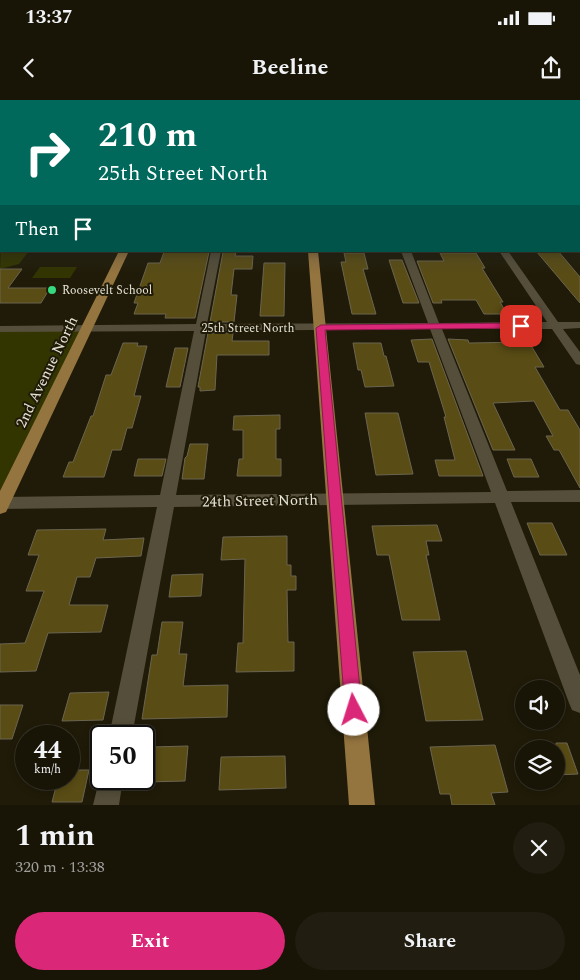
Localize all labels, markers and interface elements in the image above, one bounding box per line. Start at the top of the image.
text: 13:37 [25,3,73,32]
text: Beeline [252,51,328,84]
icon: back [15,54,43,82]
icon: share [537,54,565,82]
text: 210 m [98,109,197,162]
icon: right [15,120,80,185]
text: 25th Street North [98,157,268,190]
text: Then [15,215,59,244]
icon: arrive [69,215,97,243]
place label: Roosevelt School [62,281,152,300]
marker: Roosevelt School [46,284,58,296]
pin [500,305,542,347]
street label: 2nd Avenue North [10,312,84,432]
icon: arrive [507,312,535,340]
street label: 25th Street North [202,319,294,338]
street label: 24th Street North [202,488,318,514]
map controls [515,680,565,790]
button: sound [515,680,565,730]
position arrow [327,683,379,735]
speed limit sign: 50 [90,725,155,790]
text: 44 [33,732,62,770]
button: layers [515,740,565,790]
text: km/h [34,760,61,779]
text: 1 min [15,813,95,859]
button: close [513,822,565,874]
text: 320 m · 13:38 [15,855,105,879]
button: Exit [15,912,285,970]
button: Share [295,912,565,970]

